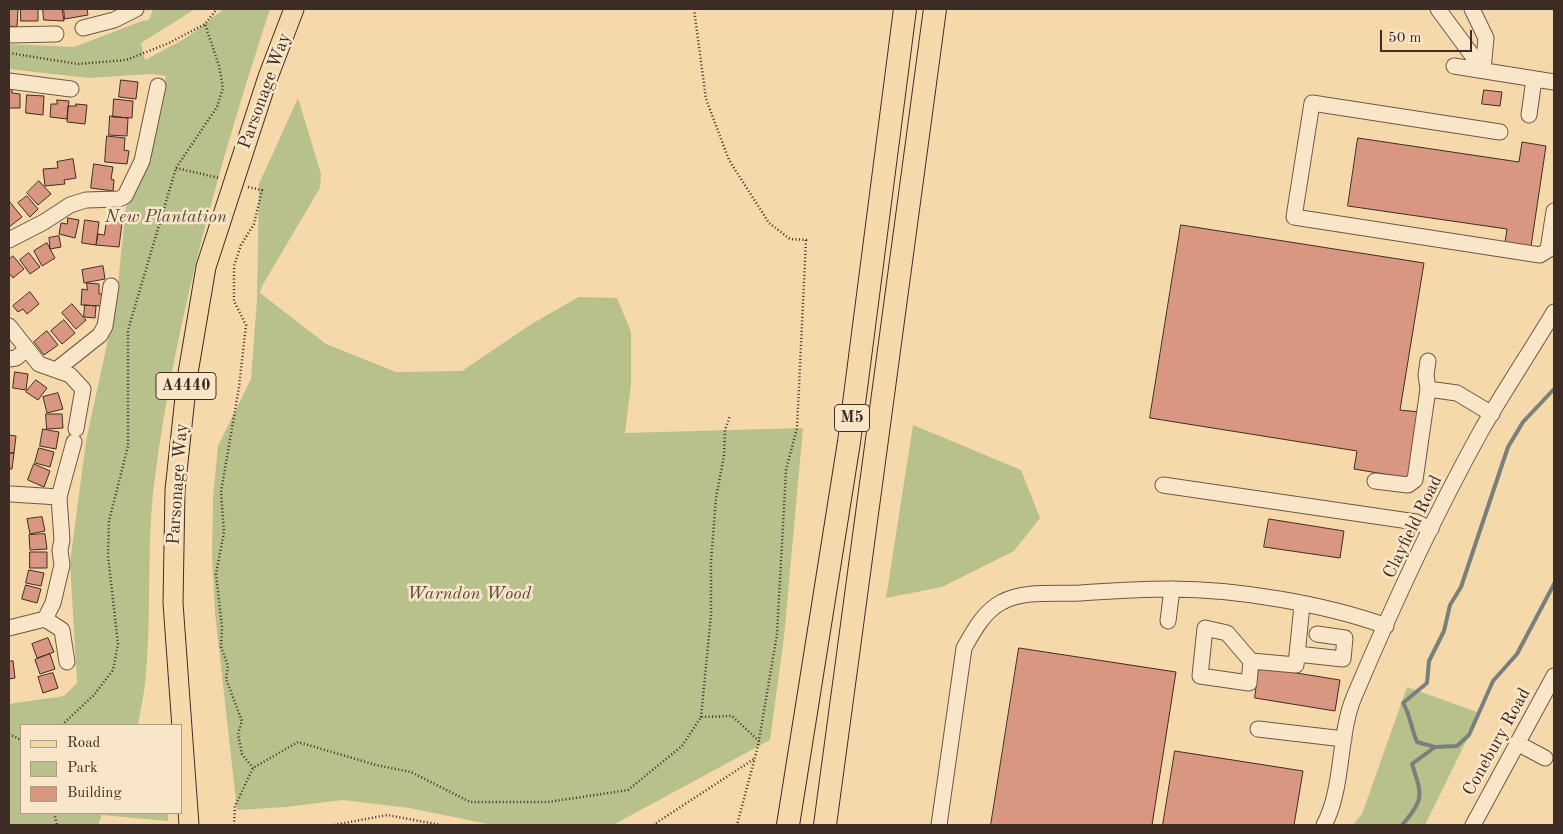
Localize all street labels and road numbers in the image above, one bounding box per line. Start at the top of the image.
street label: Parsonage Way [234,30,296,152]
road number: A4440 [156,372,216,400]
road number: M5 [834,404,870,432]
street label: Parsonage Way [163,422,193,546]
street label: Clayfield Road [1379,472,1447,582]
street label: Conebury Road [1458,684,1536,800]

